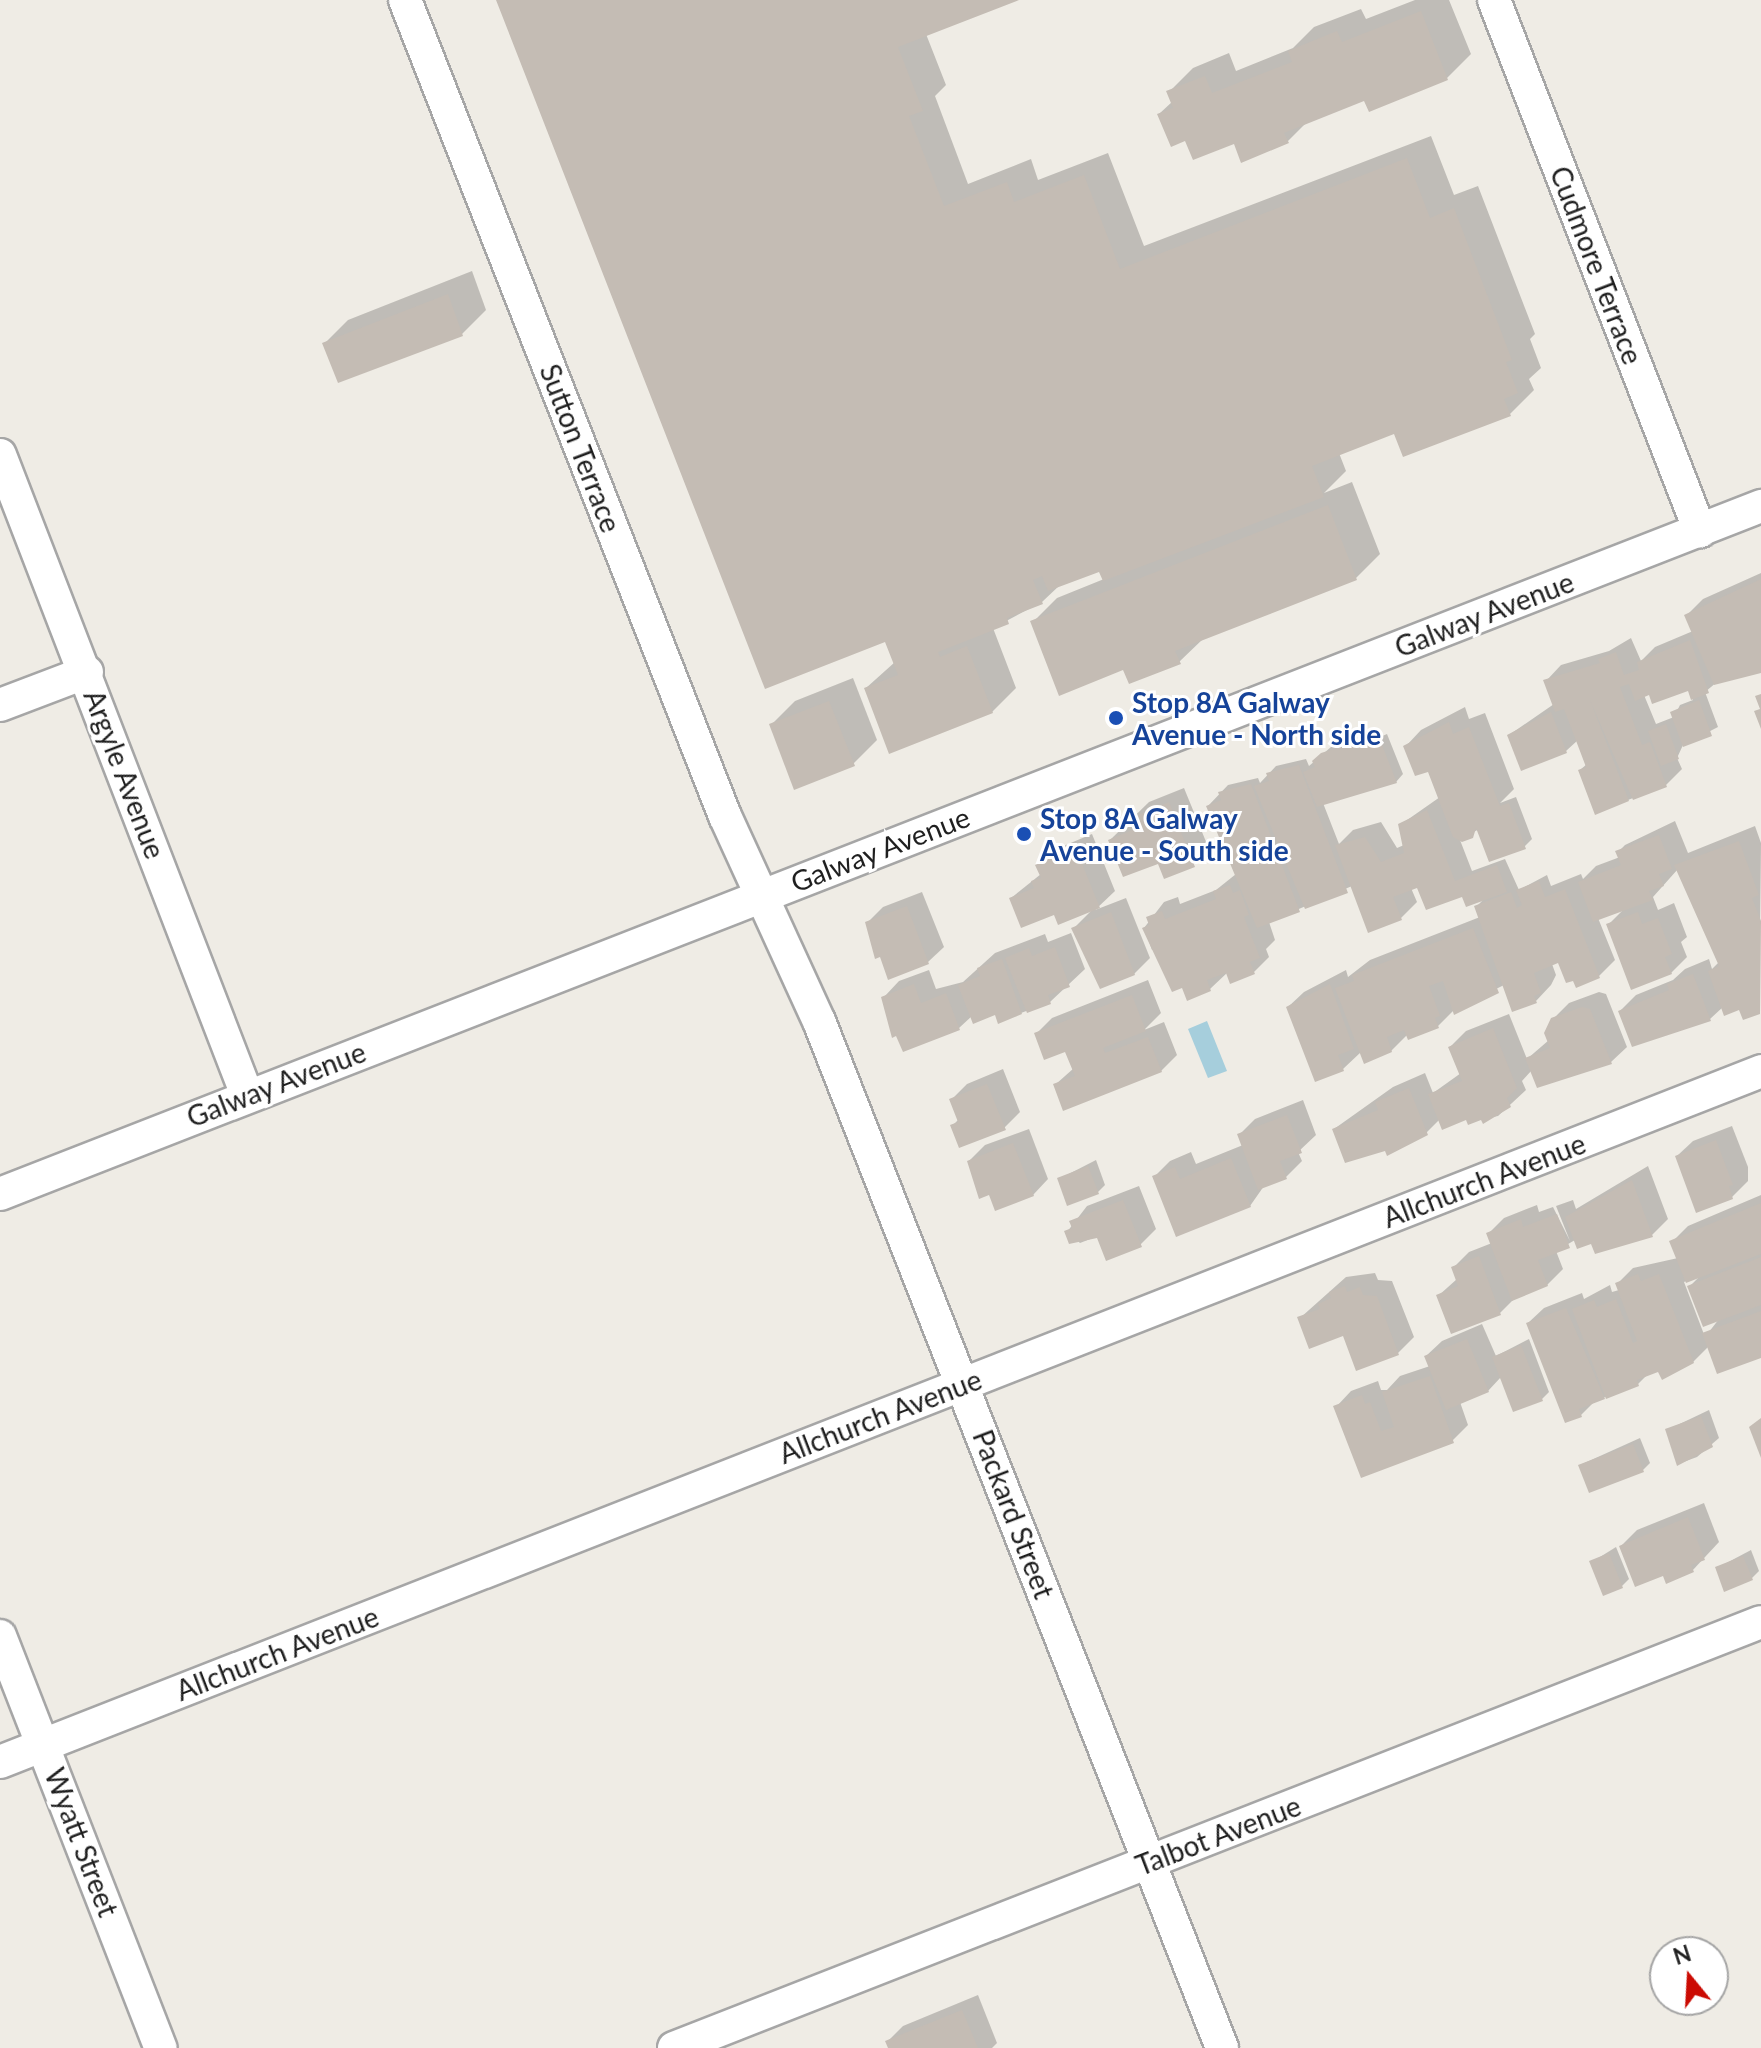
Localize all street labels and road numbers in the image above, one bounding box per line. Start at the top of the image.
street label: Cudmore Terrace [1544,161,1650,369]
street label: Sutton Terrace [533,359,629,537]
street label: Galway Avenue [1389,564,1579,664]
street label: Argyle Avenue [77,684,173,864]
street label: Galway Avenue [785,799,975,899]
street label: Galway Avenue [181,1034,371,1134]
street label: Allchurch Avenue [1378,1126,1590,1234]
street label: Allchurch Avenue [774,1362,986,1470]
street label: Packard Street [966,1425,1062,1603]
street label: Allchurch Avenue [171,1599,383,1707]
street label: Wyatt Street [38,1763,126,1921]
street label: Talbot Avenue [1130,1788,1306,1882]

